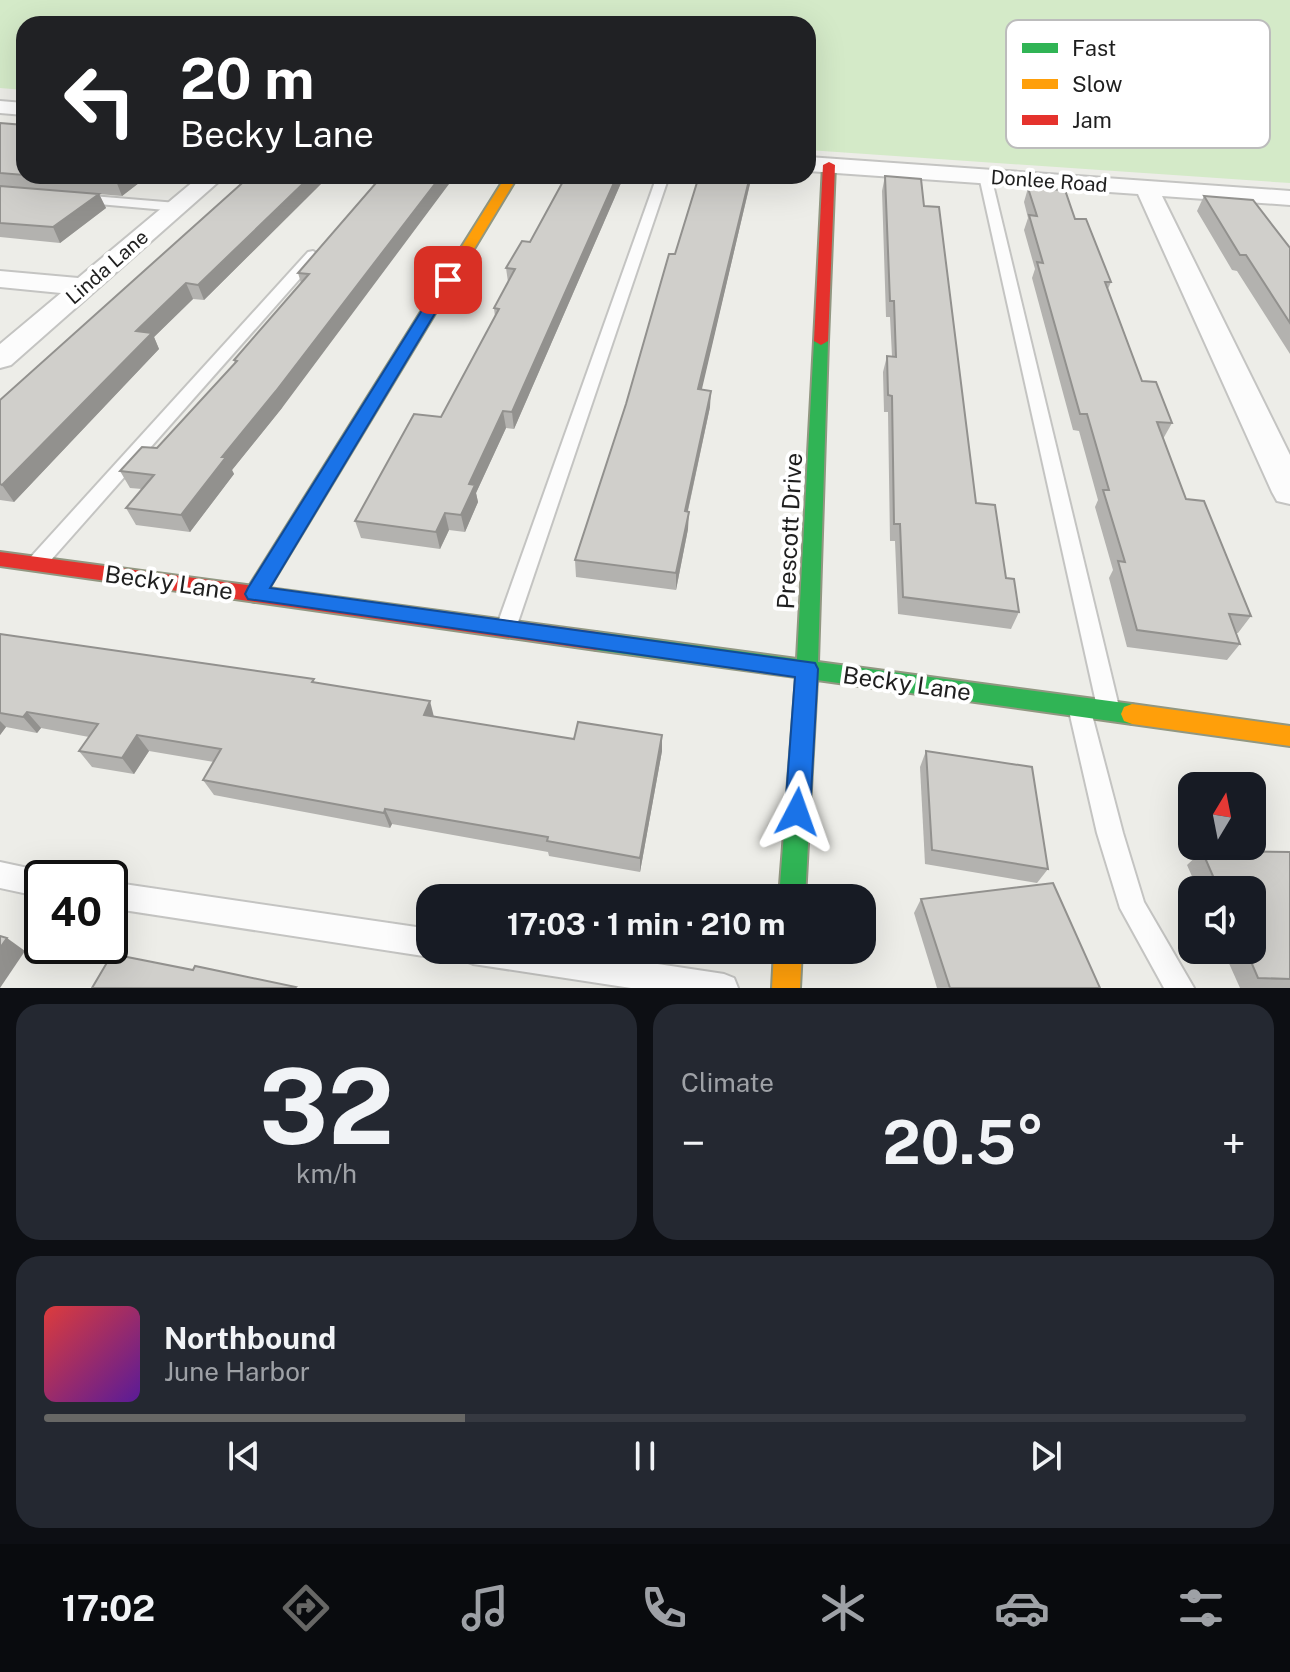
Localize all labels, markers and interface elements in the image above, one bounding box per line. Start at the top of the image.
legend [1006,20,1270,148]
text: Fast [1072,35,1116,61]
text: 20 m [180,46,314,112]
icon: left [48,48,152,152]
text: Slow [1072,71,1122,97]
text: Jam [1072,107,1112,133]
text: Becky Lane [180,113,374,155]
street label: Donlee Road [990,165,1108,197]
street label: Linda Lane [61,225,153,309]
pin [414,246,482,314]
icon: arrive [426,258,470,302]
street label: Prescott Drive [771,452,807,610]
street label: Becky Lane [103,559,235,605]
street label: Becky Lane [841,660,973,706]
position arrow [755,770,839,854]
north arrow [1178,772,1266,860]
map controls [1178,772,1266,964]
speed limit sign: 40 [24,860,128,964]
button: sound [1178,876,1266,964]
text: 17:03 · 1 min · 210 m [507,906,785,942]
text: 32 [259,1045,394,1167]
text: Climate [681,1067,774,1098]
text: 20.5° [883,1107,1044,1178]
text: − [681,1117,705,1169]
text: + [1222,1117,1246,1169]
text: km/h [296,1158,357,1189]
text: Northbound [164,1320,336,1356]
text: June Harbor [164,1356,310,1387]
icon: previous [222,1434,266,1478]
icon: pause [623,1434,667,1478]
icon: next [1024,1434,1068,1478]
icon: directions [278,1580,334,1636]
icon: music [457,1580,513,1636]
icon: phone [636,1580,692,1636]
icon: climate [815,1580,871,1636]
icon: car [994,1580,1050,1636]
icon: filters [1173,1580,1229,1636]
text: 17:02 [61,1587,155,1629]

